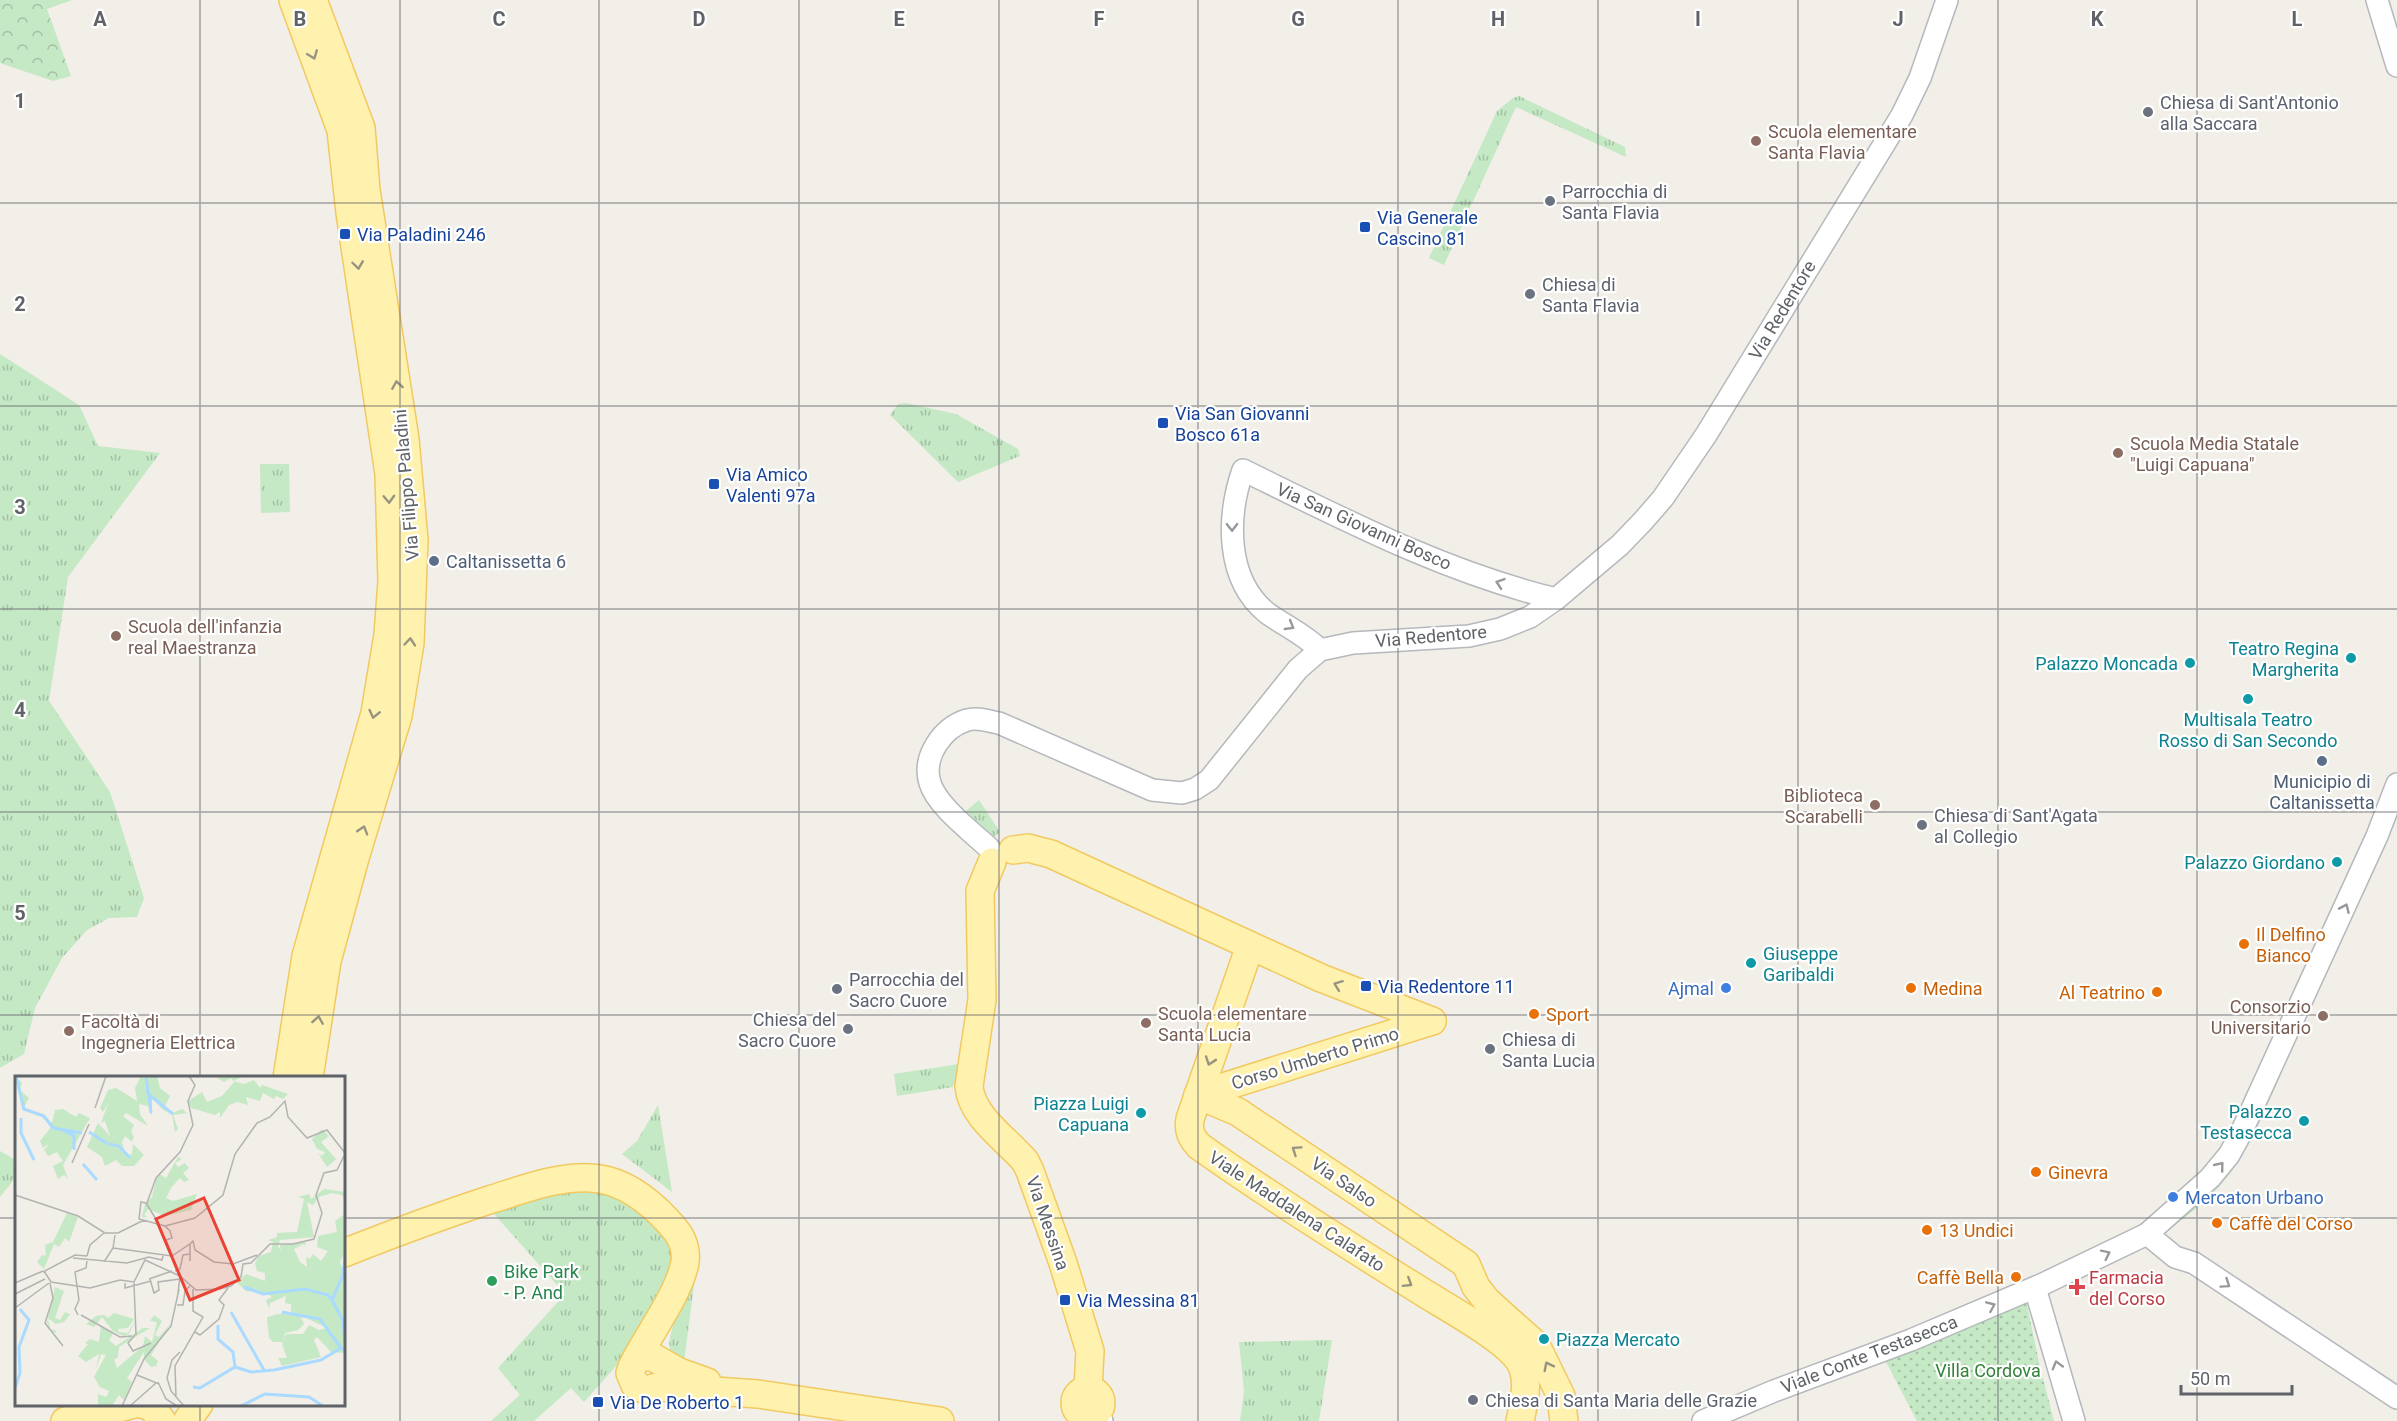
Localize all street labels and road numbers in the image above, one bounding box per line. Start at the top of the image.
street label: Via Redentore [1744,257,1820,363]
street label: Via Filippo Paladini [389,408,423,562]
street label: Via San Giovanni Bosco [1273,478,1455,574]
street label: Via Redentore [1374,621,1488,651]
street label: Corso Umberto Primo [1229,1023,1401,1093]
street label: Viale Maddalena Calafato [1205,1146,1389,1276]
street label: Via Salso [1307,1152,1381,1212]
street label: Via Messina [1022,1173,1074,1273]
street label: Viale Conte Testasecca [1778,1311,1960,1397]

